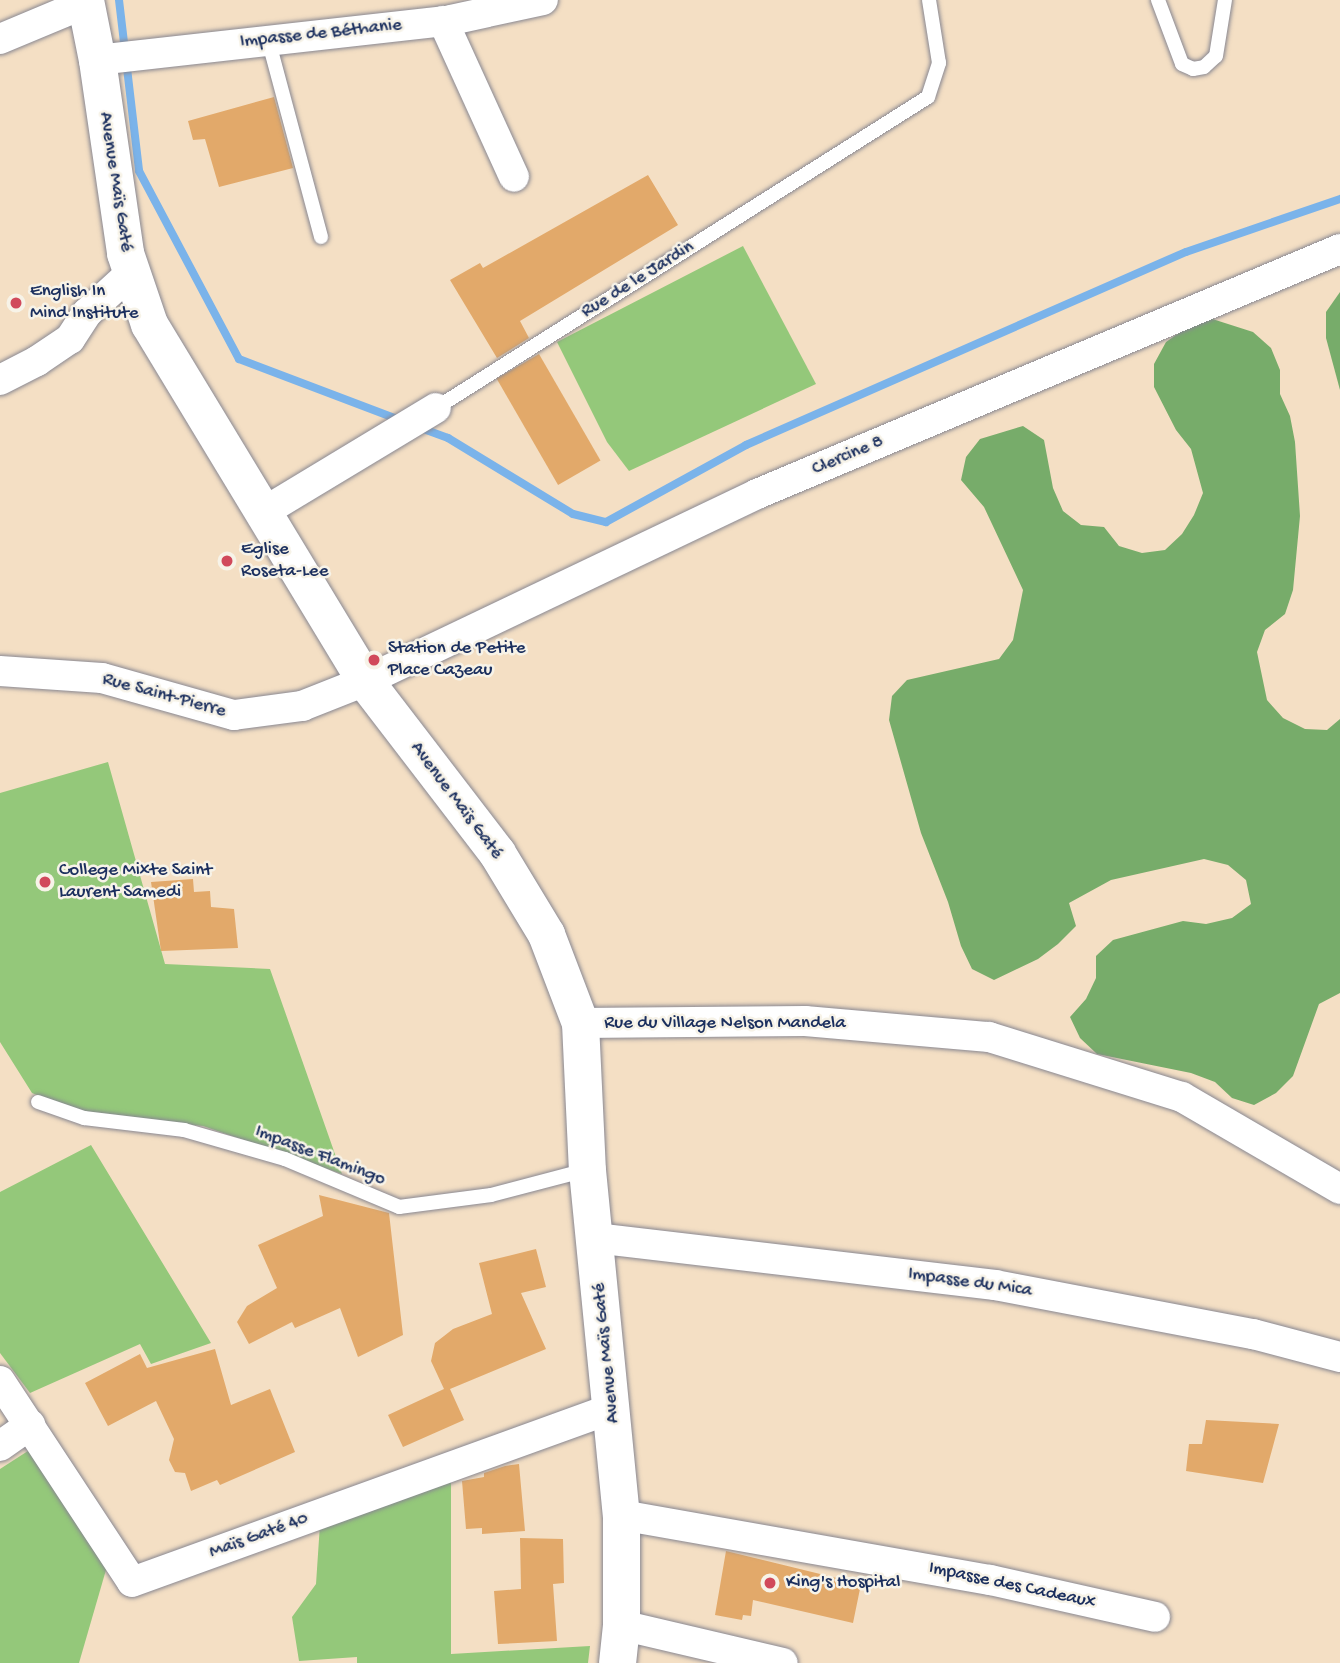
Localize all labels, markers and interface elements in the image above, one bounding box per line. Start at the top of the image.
street label: Impasse de Béthanie [239,14,403,54]
street label: Avenue Maïs Gaté [93,111,137,253]
street label: Rue de le Jardin [577,236,699,324]
place label: English In Mind Institute [30,281,139,325]
marker: English In Mind Institute [8,295,24,311]
street label: Clercine 8 [809,431,887,481]
place label: Eglise Roseta-Lee [241,539,328,583]
marker: Eglise Roseta-Lee [219,553,235,569]
place label: Station de Petite Place Cazeau [388,638,526,682]
marker: Station de Petite Place Cazeau [366,652,382,668]
street label: Rue Saint-Pierre [100,669,228,723]
street label: Avenue Maïs Gaté [404,738,508,864]
place label: College Mixte Saint Laurent Samedi [59,860,212,904]
marker: College Mixte Saint Laurent Samedi [37,874,53,890]
street label: Rue du Village Nelson Mandela [604,1013,846,1035]
street label: Impasse Flamingo [251,1121,389,1191]
street label: Impasse du Mica [906,1263,1034,1303]
street label: Avenue Maïs Gaté [588,1282,626,1424]
street label: Maïs Gaté 40 [206,1508,312,1564]
street label: Impasse des Cadeaux [927,1557,1097,1615]
place label: King's Hospital [786,1572,900,1594]
marker: King's Hospital [760,1573,780,1593]

